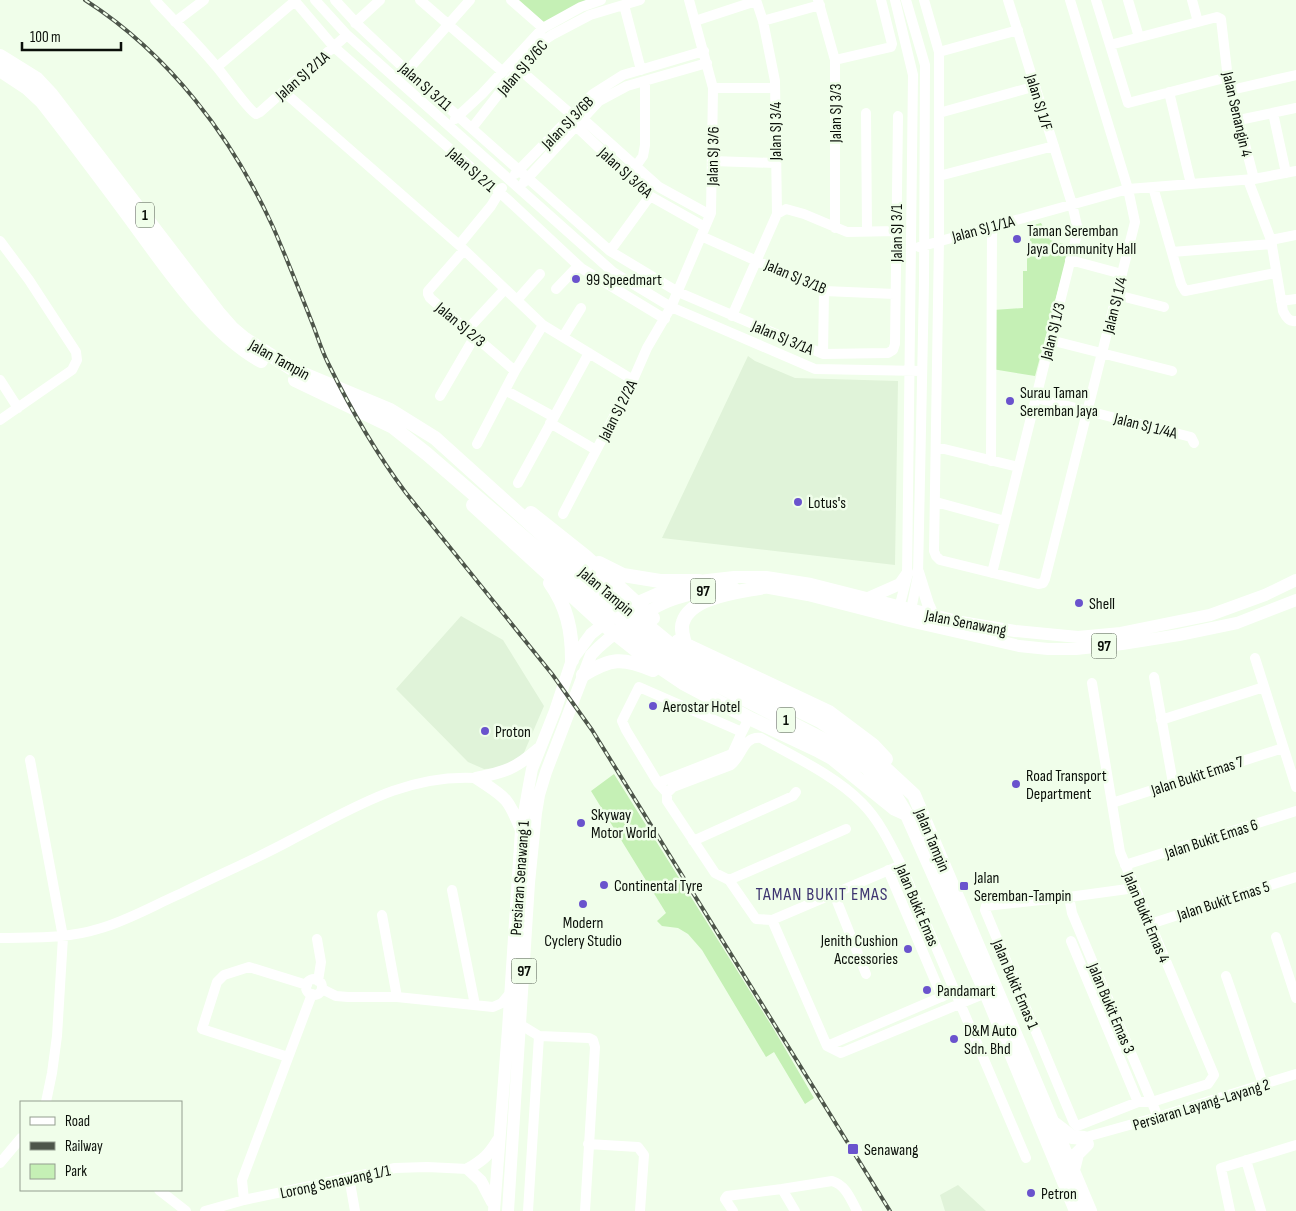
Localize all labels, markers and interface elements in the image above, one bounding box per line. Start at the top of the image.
scale bar [22,20,121,52]
text: 100 m [30,28,61,47]
street label: Jalan SJ 3/6C [493,36,552,100]
street label: Jalan SJ 2/1A [271,48,334,105]
street label: Jalan SJ 3/11 [394,59,455,115]
street label: Jalan Senangin 4 [1217,69,1256,159]
street label: Jalan SJ 1/F [1021,71,1056,133]
street label: Jalan SJ 3/3 [827,84,846,143]
street label: Jalan SJ 3/6B [538,93,598,154]
street label: Jalan SJ 3/4 [767,102,786,161]
street label: Jalan SJ 3/6 [703,126,724,187]
street label: Jalan SJ 2/1 [442,143,499,197]
street label: Jalan SJ 3/6A [593,143,656,202]
road number: 1 [136,202,154,228]
street label: Jalan SJ 3/1 [888,204,907,263]
street label: Jalan SJ 1/1A [949,212,1017,247]
place label: Taman Seremban Jaya Community Hall [1026,222,1136,259]
marker: Taman Seremban Jaya Community Hall [1011,233,1023,245]
street label: Jalan SJ 3/1B [761,256,829,299]
place label: 99 Speedmart [586,271,662,290]
marker: 99 Speedmart [570,273,582,285]
street label: Jalan SJ 1/4 [1099,275,1132,337]
street label: Jalan SJ 2/3 [431,298,489,351]
street label: Jalan SJ 1/3 [1037,301,1070,363]
street label: Jalan SJ 3/1A [748,317,816,360]
street label: Jalan Tampin [245,335,313,385]
street label: Jalan SJ 2/2A [594,377,642,445]
place label: Surau Taman Seremban Jaya [1020,384,1098,421]
marker: Surau Taman Seremban Jaya [1004,395,1016,407]
street label: Jalan SJ 1/4A [1111,409,1179,443]
place label: Lotus's [808,494,846,513]
marker: Lotus's [792,496,804,508]
street label: Jalan Tampin [574,563,638,621]
road number: 97 [690,578,716,604]
place label: Shell [1089,595,1115,614]
marker: Shell [1073,597,1085,609]
street label: Jalan Senawang [923,606,1008,641]
road number: 97 [1092,634,1116,658]
place label: Aerostar Hotel [662,698,740,717]
marker: Aerostar Hotel [647,700,659,712]
road number: 1 [777,708,795,732]
place label: Proton [495,723,531,742]
marker: Proton [479,725,491,737]
street label: Jalan Bukit Emas 7 [1148,752,1247,801]
place label: Road Transport Department [1026,767,1107,804]
marker: Road Transport Department [1010,778,1022,790]
street label: Jalan Tampin [910,805,953,875]
place label: Skyway Motor World [591,806,657,843]
street label: Jalan Bukit Emas 6 [1162,815,1260,864]
marker: Skyway Motor World [575,817,587,829]
street label: Persiaran Senawang 1 [507,820,534,936]
street label: Jalan Bukit Emas [890,861,942,950]
place label: Jalan Seremban-Tampin [973,869,1071,906]
street label: Jalan Bukit Emas 4 [1118,869,1173,966]
place label: Continental Tyre [614,877,703,896]
street label: Jalan Bukit Emas 5 [1174,878,1272,926]
marker: Continental Tyre [598,879,610,891]
marker: Jalan Seremban-Tampin [958,880,970,892]
district label: TAMAN BUKIT EMAS [756,884,888,905]
marker: Modern Cyclery Studio [577,898,589,910]
place label: Modern Cyclery Studio [544,914,622,951]
place label: Jenith Cushion Accessories [820,932,898,969]
street label: Jalan Bukit Emas 1 [987,936,1042,1032]
marker: Jenith Cushion Accessories [902,943,914,955]
road number: 97 [512,958,536,984]
street label: Jalan Bukit Emas 3 [1083,960,1138,1057]
place label: Pandamart [937,982,996,1001]
marker: Pandamart [921,984,933,996]
place label: D&M Auto Sdn. Bhd [964,1022,1017,1059]
marker: D&M Auto Sdn. Bhd [948,1033,960,1045]
street label: Persiaran Layang-Layang 2 [1131,1076,1272,1135]
legend [20,1101,182,1191]
text: Road [65,1112,90,1131]
text: Railway [65,1137,103,1156]
place label: Senawang [864,1141,918,1160]
marker: Senawang [846,1142,860,1156]
street label: Lorong Senawang 1/1 [278,1161,393,1203]
text: Park [65,1162,87,1181]
place label: Petron [1041,1185,1077,1204]
marker: Petron [1025,1187,1037,1199]

